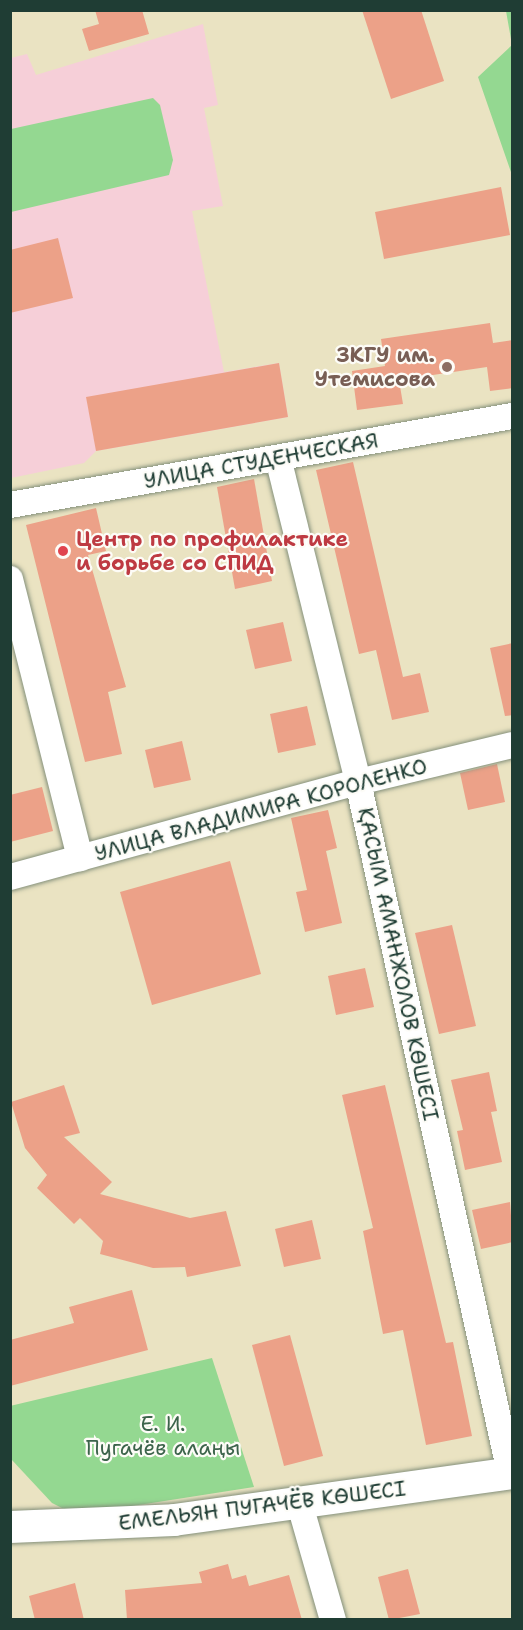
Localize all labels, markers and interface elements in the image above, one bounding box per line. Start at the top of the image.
place label: ЗКГУ им. Утемисова [314,342,435,392]
marker: ЗКГУ им. Утемисова [440,360,454,374]
street label: УЛИЦА СТУДЕНЧЕСКАЯ [142,428,380,494]
place label: Центр по профилактике и борьбе со СПИД [76,526,348,576]
marker: Центр по профилактике и борьбе со СПИД [54,542,72,560]
street label: УЛИЦА ВЛАДИМИРА КОРОЛЕНКО [92,753,430,867]
street label: ҚАСЫМ АМАНЖОЛОВ КӨШЕСІ [352,805,444,1123]
park label: Е. И. Пугачёв алаңы [86,1411,240,1461]
street label: ЕМЕЛЬЯН ПУГАЧЁВ КӨШЕСІ [117,1476,407,1536]

